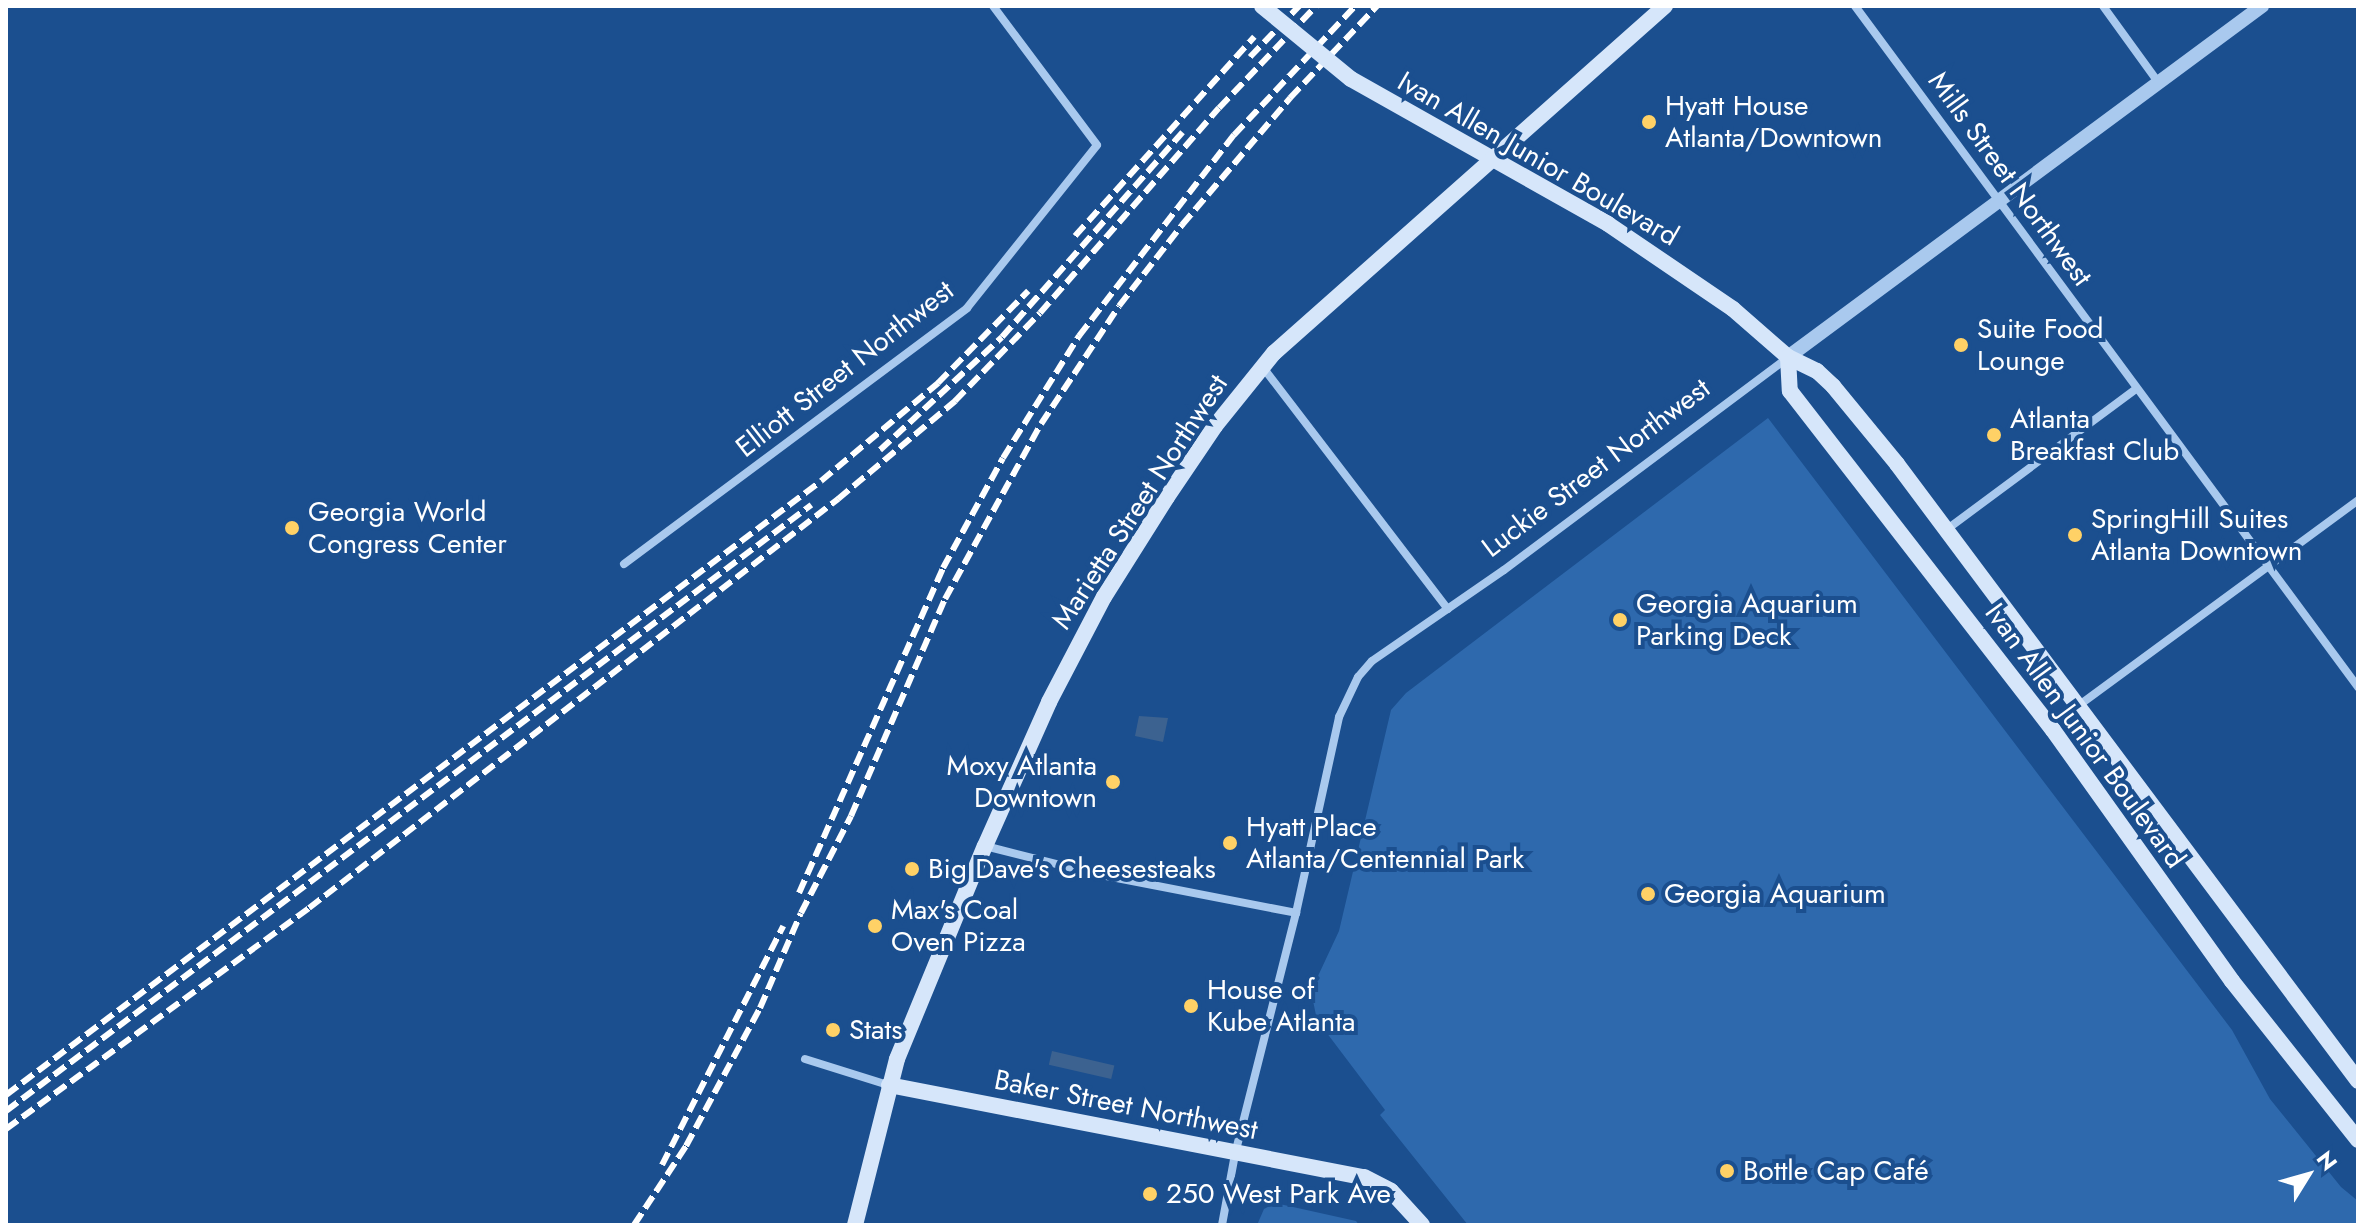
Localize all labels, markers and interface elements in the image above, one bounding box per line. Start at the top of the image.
street label: Ivan Allen Junior Boulevard [1392,65,1684,253]
street label: Mills Street Northwest [1921,65,2099,293]
place label: Hyatt House Atlanta/Downtown [1665,89,1882,155]
marker: Hyatt House Atlanta/Downtown [1640,113,1658,131]
street label: Elliott Street Northwest [730,274,960,464]
place label: Suite Food Lounge [1977,312,2104,378]
marker: Suite Food Lounge [1952,336,1970,354]
street label: Marietta Street Northwest [1045,368,1235,636]
street label: Luckie Street Northwest [1475,371,1717,565]
place label: Atlanta Breakfast Club [2010,402,2179,468]
marker: Atlanta Breakfast Club [1985,426,2003,444]
place label: Georgia World Congress Center [308,495,507,561]
place label: SpringHill Suites Atlanta Downtown [2091,502,2302,568]
marker: Georgia World Congress Center [283,519,301,537]
marker: SpringHill Suites Atlanta Downtown [2066,526,2084,544]
place label: Georgia Aquarium Parking Deck [1636,587,1858,653]
street label: Ivan Allen Junior Boulevard [1978,597,2192,875]
marker: Georgia Aquarium Parking Deck [1611,611,1629,629]
place label: Moxy Atlanta Downtown [947,749,1097,815]
marker: Moxy Atlanta Downtown [1104,773,1122,791]
place label: Hyatt Place Atlanta/Centennial Park [1246,810,1524,876]
marker: Hyatt Place Atlanta/Centennial Park [1221,834,1239,852]
place label: Big Dave's Cheesesteaks [928,852,1216,886]
marker: Big Dave's Cheesesteaks [903,860,921,878]
place label: Georgia Aquarium [1664,877,1886,911]
marker: Georgia Aquarium [1639,885,1657,903]
place label: Max's Coal Oven Pizza [891,893,1026,959]
marker: Max's Coal Oven Pizza [866,917,884,935]
place label: House of Kube Atlanta [1207,973,1355,1039]
marker: House of Kube Atlanta [1182,997,1200,1015]
place label: Stats [849,1013,903,1047]
marker: Stats [824,1021,842,1039]
street label: Baker Street Northwest [991,1063,1261,1147]
north arrow [2268,1135,2348,1215]
text: N [2309,1144,2345,1177]
place label: Bottle Cap Café [1743,1154,1929,1188]
marker: Bottle Cap Café [1718,1162,1736,1180]
place label: 250 West Park Ave [1166,1177,1391,1211]
marker: 250 West Park Ave [1141,1185,1159,1203]

